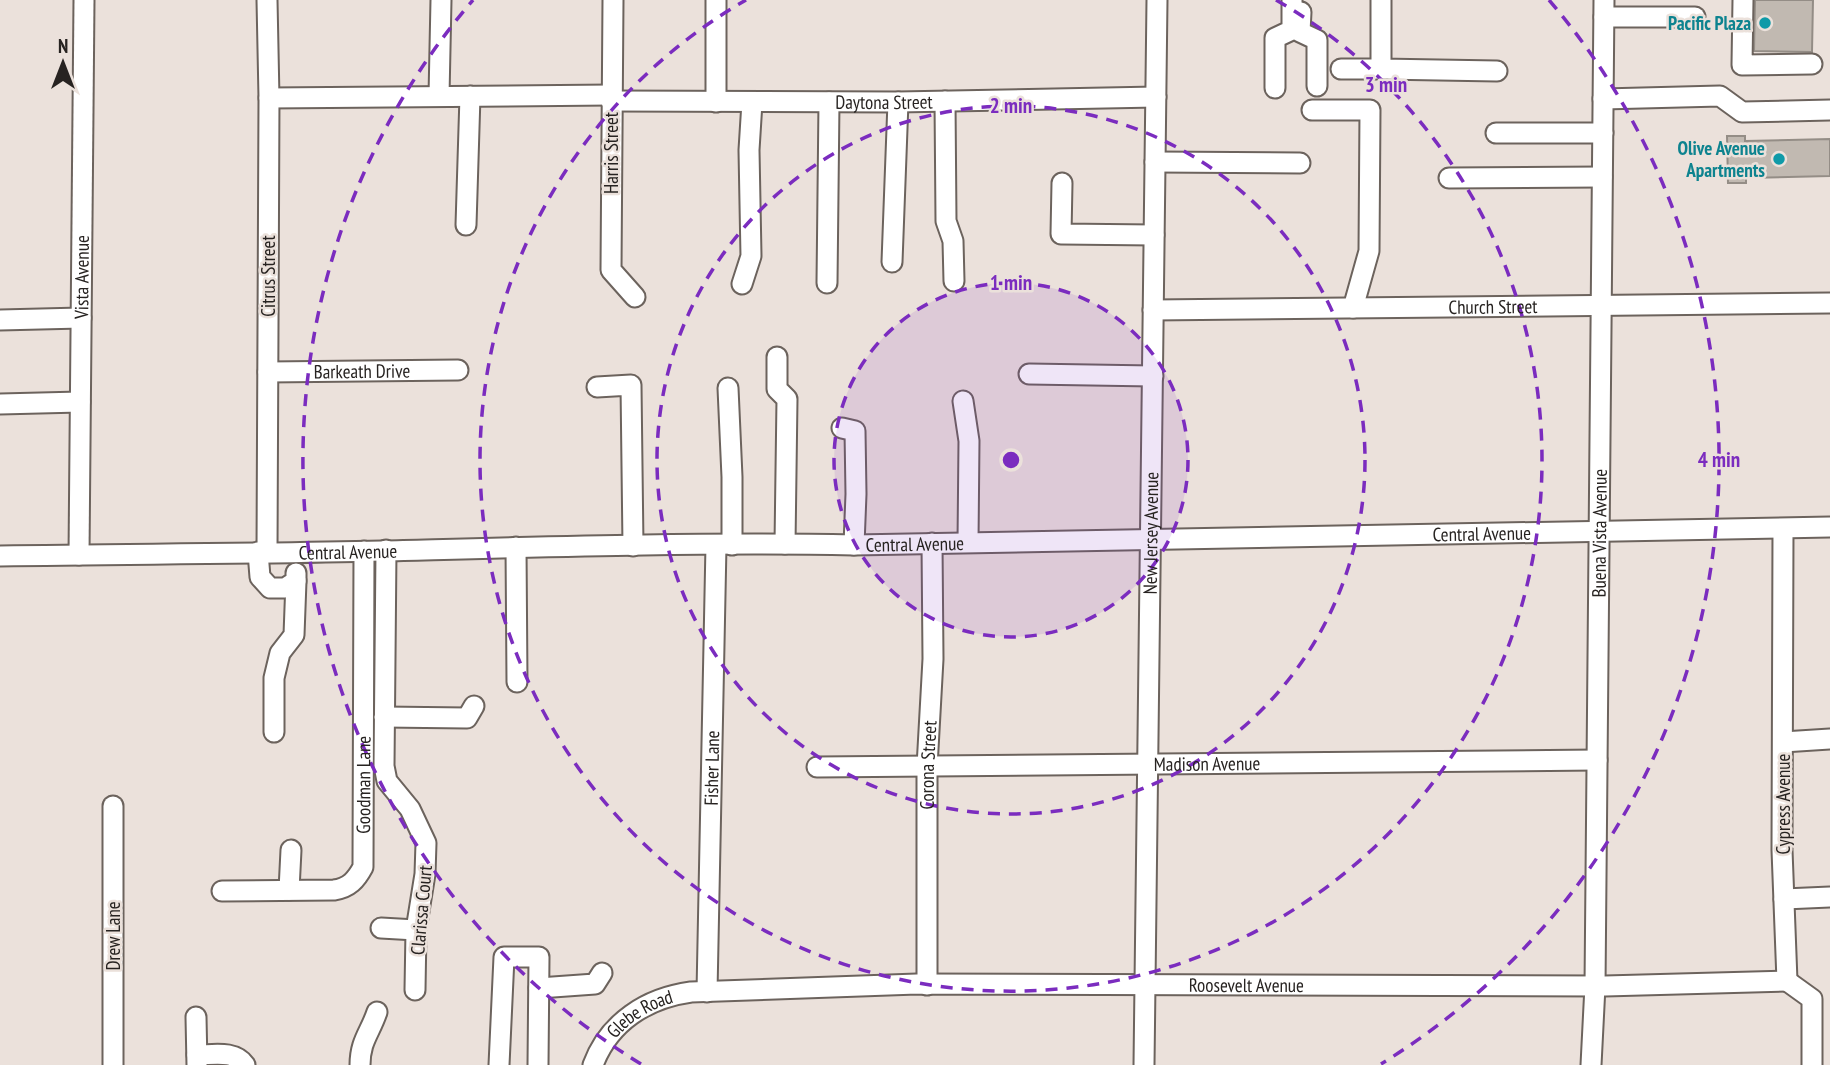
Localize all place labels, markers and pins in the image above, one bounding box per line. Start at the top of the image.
place label: Pacific Plaza [1668,11,1751,35]
marker: Pacific Plaza [1757,15,1773,31]
place label: Olive Avenue Apartments [1677,136,1765,182]
marker: Olive Avenue Apartments [1771,151,1787,167]
centre of rings [999,448,1023,472]

